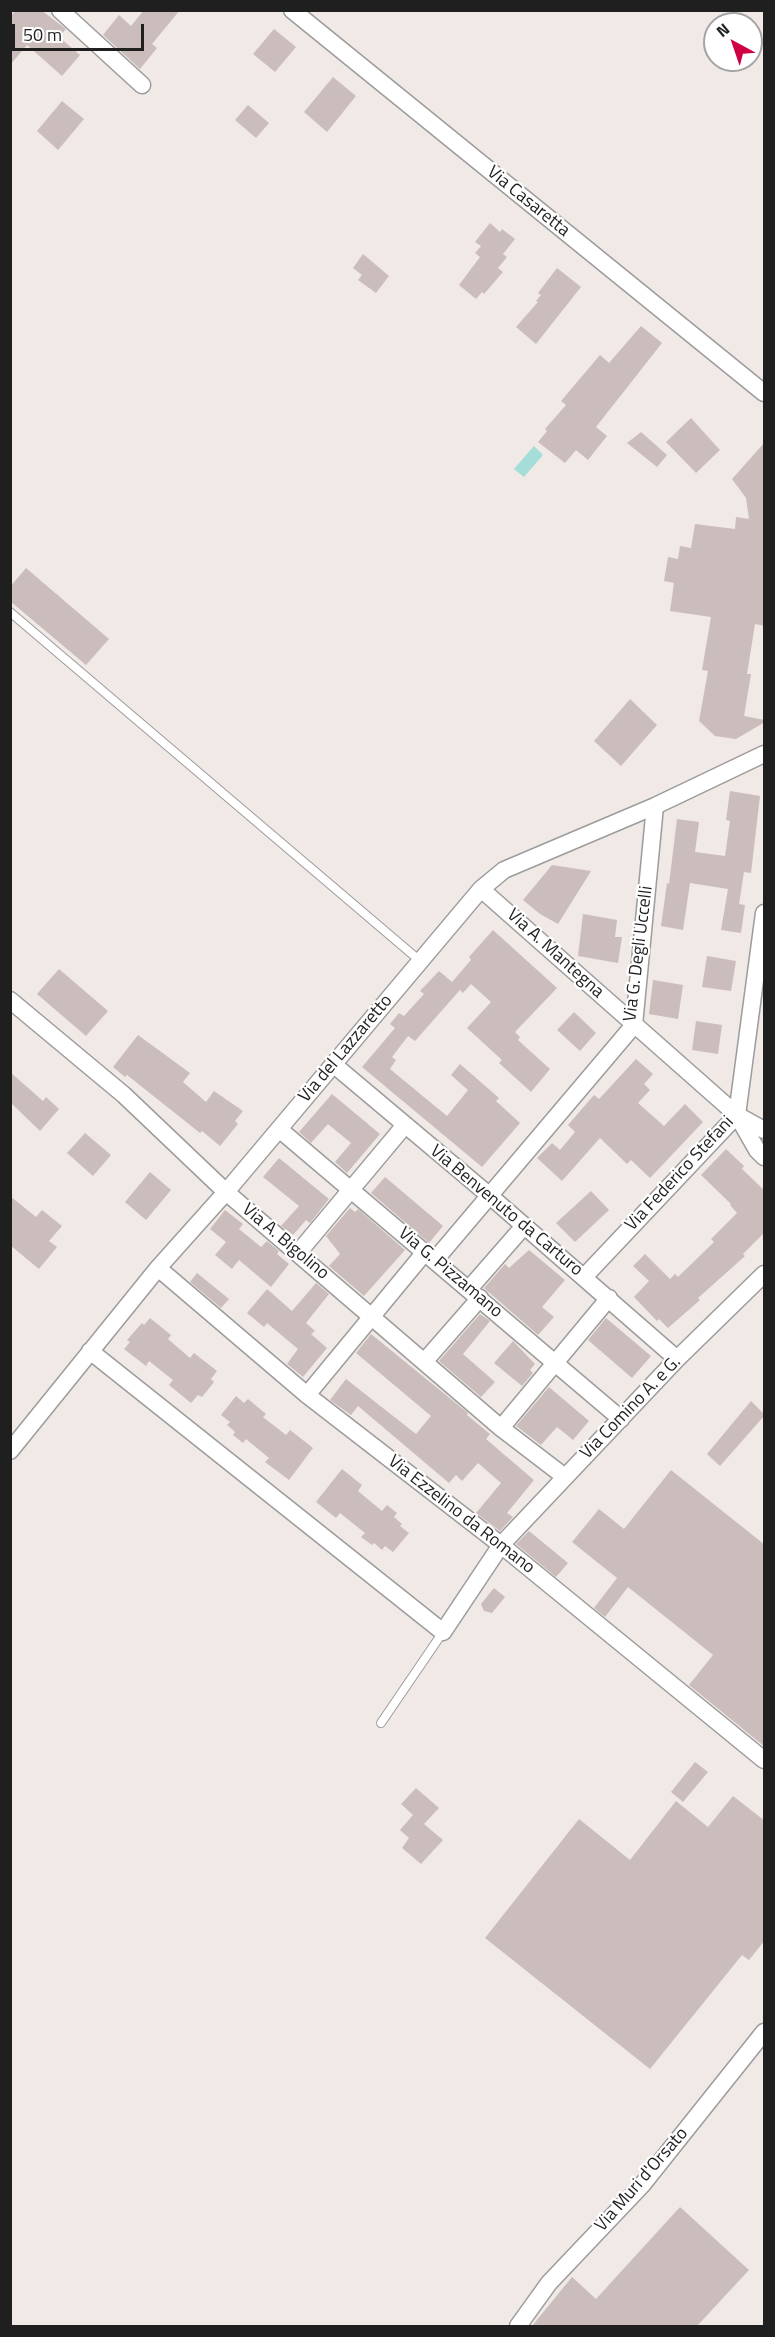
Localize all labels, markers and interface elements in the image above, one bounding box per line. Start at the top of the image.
scale bar [15,12,147,50]
north arrow [703,12,763,72]
text: N [711,17,735,43]
text: 50 m [23,21,62,48]
street label: Via Casaretta [482,162,574,242]
street label: Via G. Degli Uccelli [620,885,658,1023]
street label: Via A. Mantegna [502,905,608,1003]
street label: Via del Lazzaretto [295,991,397,1107]
street label: Via Federico Stefani [621,1112,739,1236]
street label: Via Benvenuto da Carturo [425,1141,587,1281]
street label: Via A. Bigolino [237,1199,333,1285]
street label: Via G. Pizzamano [393,1223,507,1323]
street label: Via Comino A. e G. [576,1352,686,1464]
street label: Via Ezzelino da Romano [383,1451,539,1579]
street label: Via Muri d'Orsato [591,2124,693,2236]

